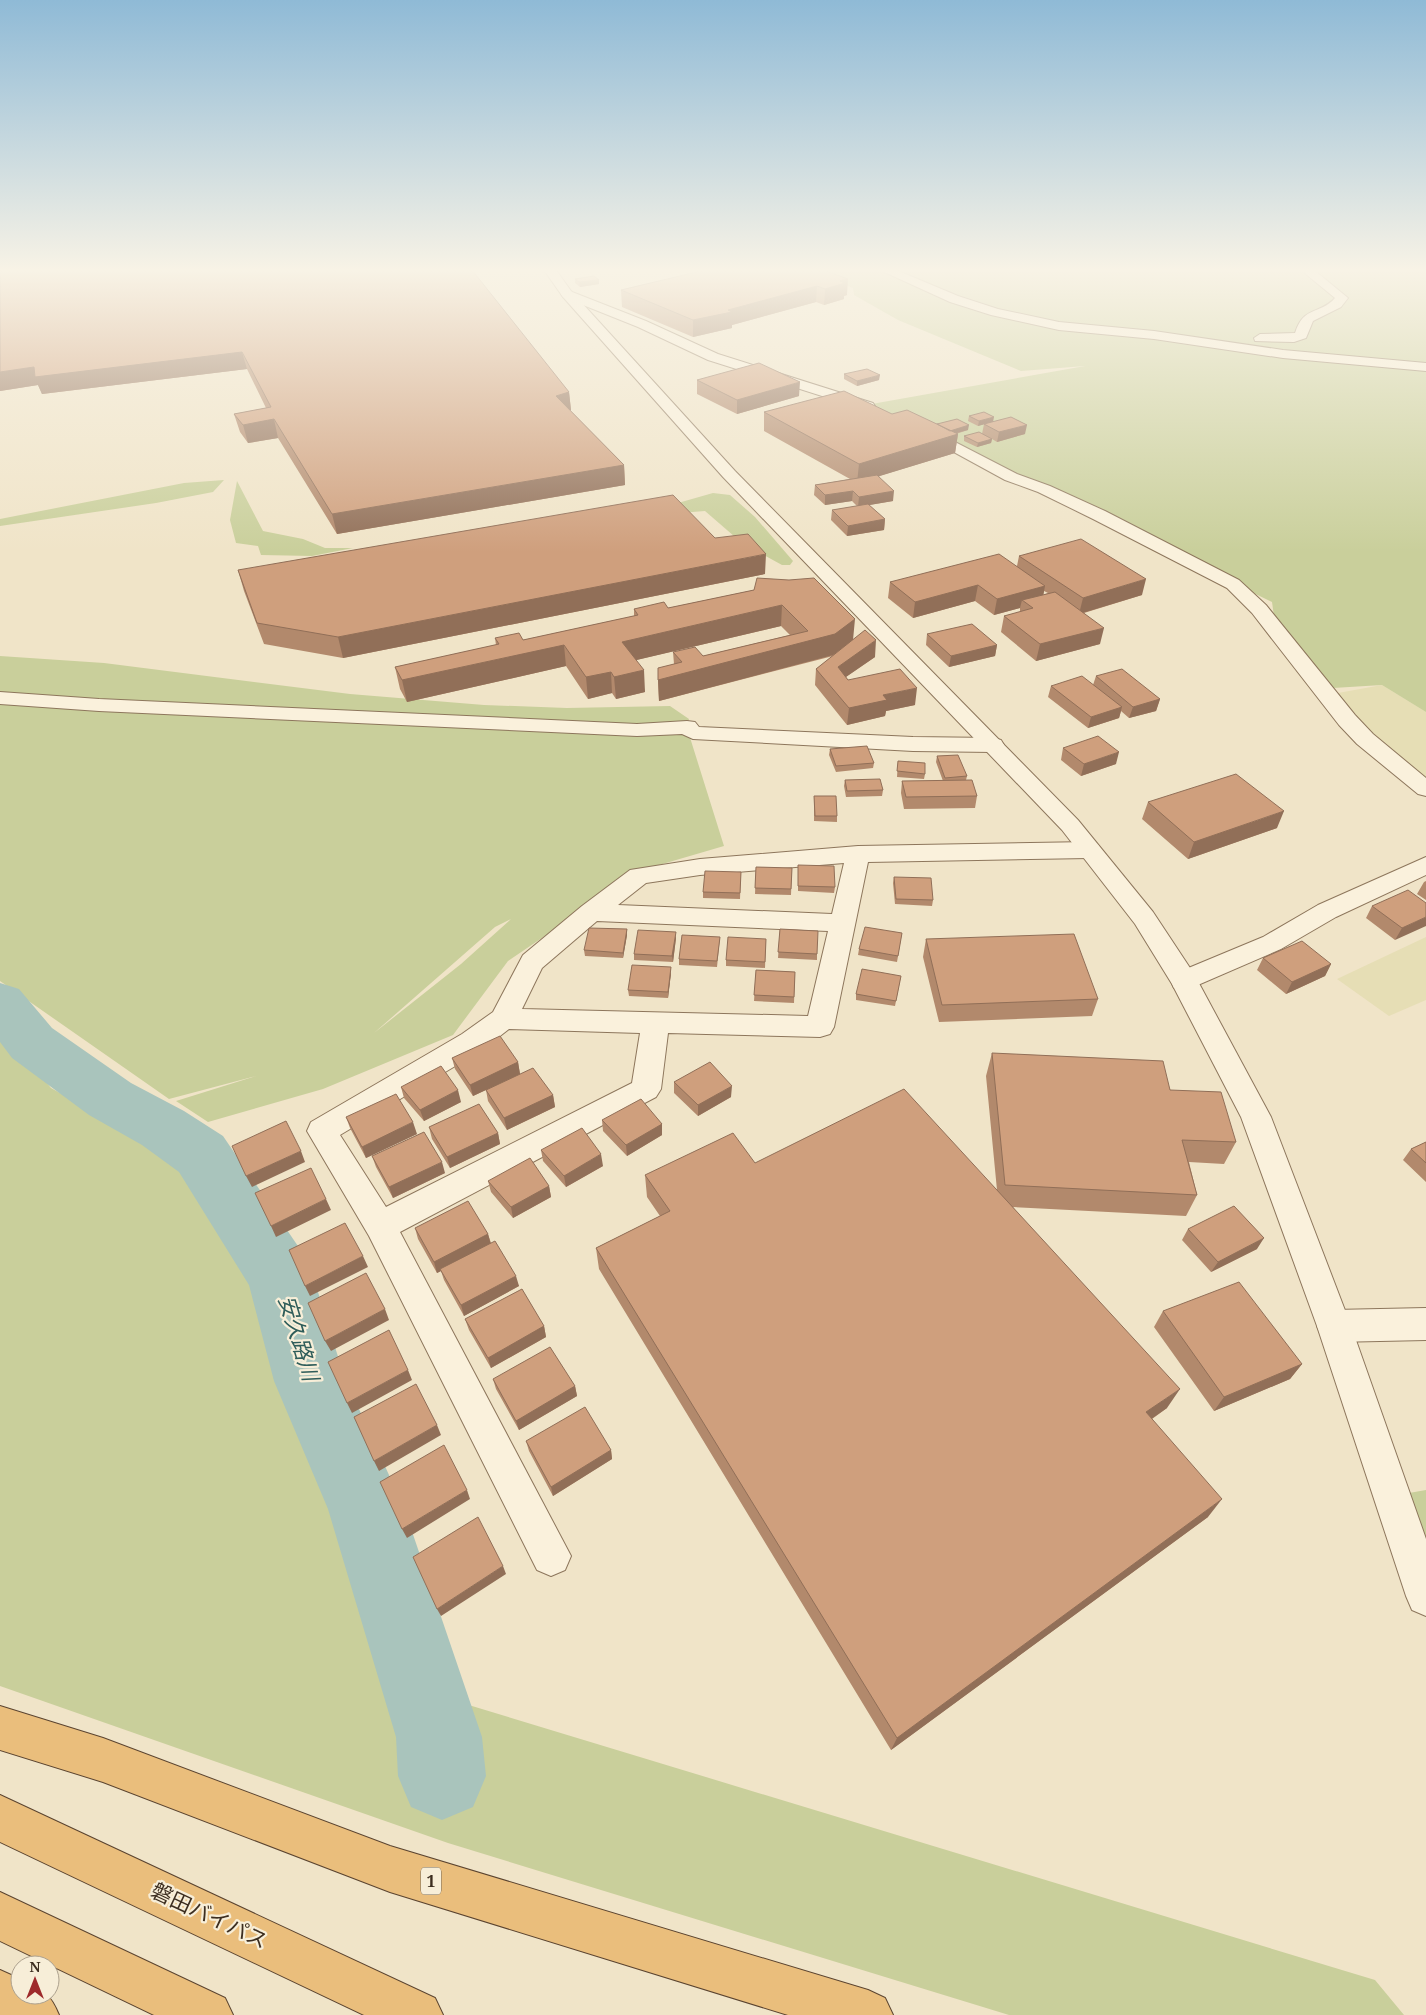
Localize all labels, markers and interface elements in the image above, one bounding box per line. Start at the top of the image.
water label: 安久路川 [273,1291,328,1386]
road number: 1 [421,1868,441,1894]
street label: 磐田バイパス [147,1876,272,1954]
north arrow [10,1955,60,2005]
text: N [29,1957,41,1976]

